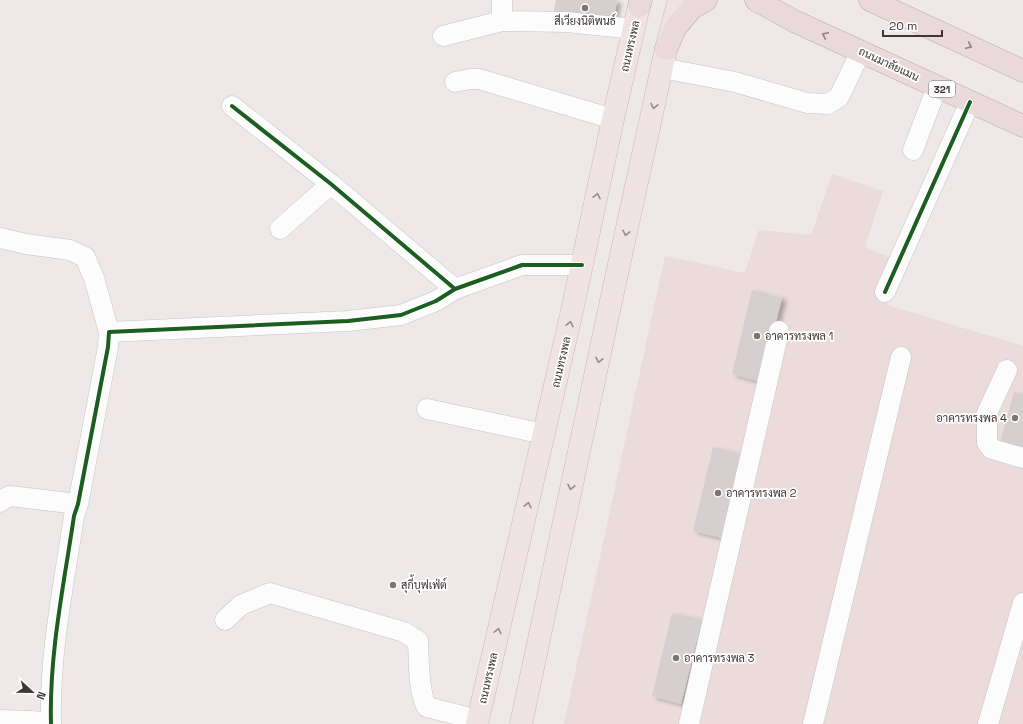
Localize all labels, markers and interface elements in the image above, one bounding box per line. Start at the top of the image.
marker: สีเวียงนิติพนธ์ [580,3,590,13]
scale bar [883,12,942,38]
place label: สีเวียงนิติพนธ์ [554,13,616,28]
text: 20 m [889,18,917,34]
street label: ถนนทรงพล [617,19,643,73]
one-way arrow [822,32,830,40]
one-way arrow [965,41,972,49]
street label: ถนนมาลัยแมน [856,44,922,84]
road number: 321 [929,81,955,97]
one-way arrow [651,103,659,109]
one-way arrow [592,193,600,200]
one-way arrow [623,230,631,236]
one-way arrow [565,320,573,327]
place label: อาคารทรงพล 1 [765,329,833,343]
marker: อาคารทรงพล 1 [752,331,762,341]
street label: ถนนทรงพล [548,335,574,389]
one-way arrow [595,357,603,363]
place label: อาคารทรงพล 4 [936,411,1007,425]
marker: อาคารทรงพล 4 [1010,413,1020,423]
one-way arrow [568,484,576,490]
place label: อาคารทรงพล 2 [726,486,797,500]
marker: อาคารทรงพล 2 [713,488,723,498]
one-way arrow [523,502,531,508]
place label: สุกี้บุฟเฟ่ต์ [401,574,447,594]
marker: สุกี้บุฟเฟ่ต์ [388,580,398,590]
one-way arrow [494,628,502,635]
street label: ถนนทรงพล [475,651,501,705]
place label: อาคารทรงพล 3 [684,651,755,665]
marker: อาคารทรงพล 3 [671,653,681,663]
north arrow [12,672,52,712]
text: N [33,690,49,702]

